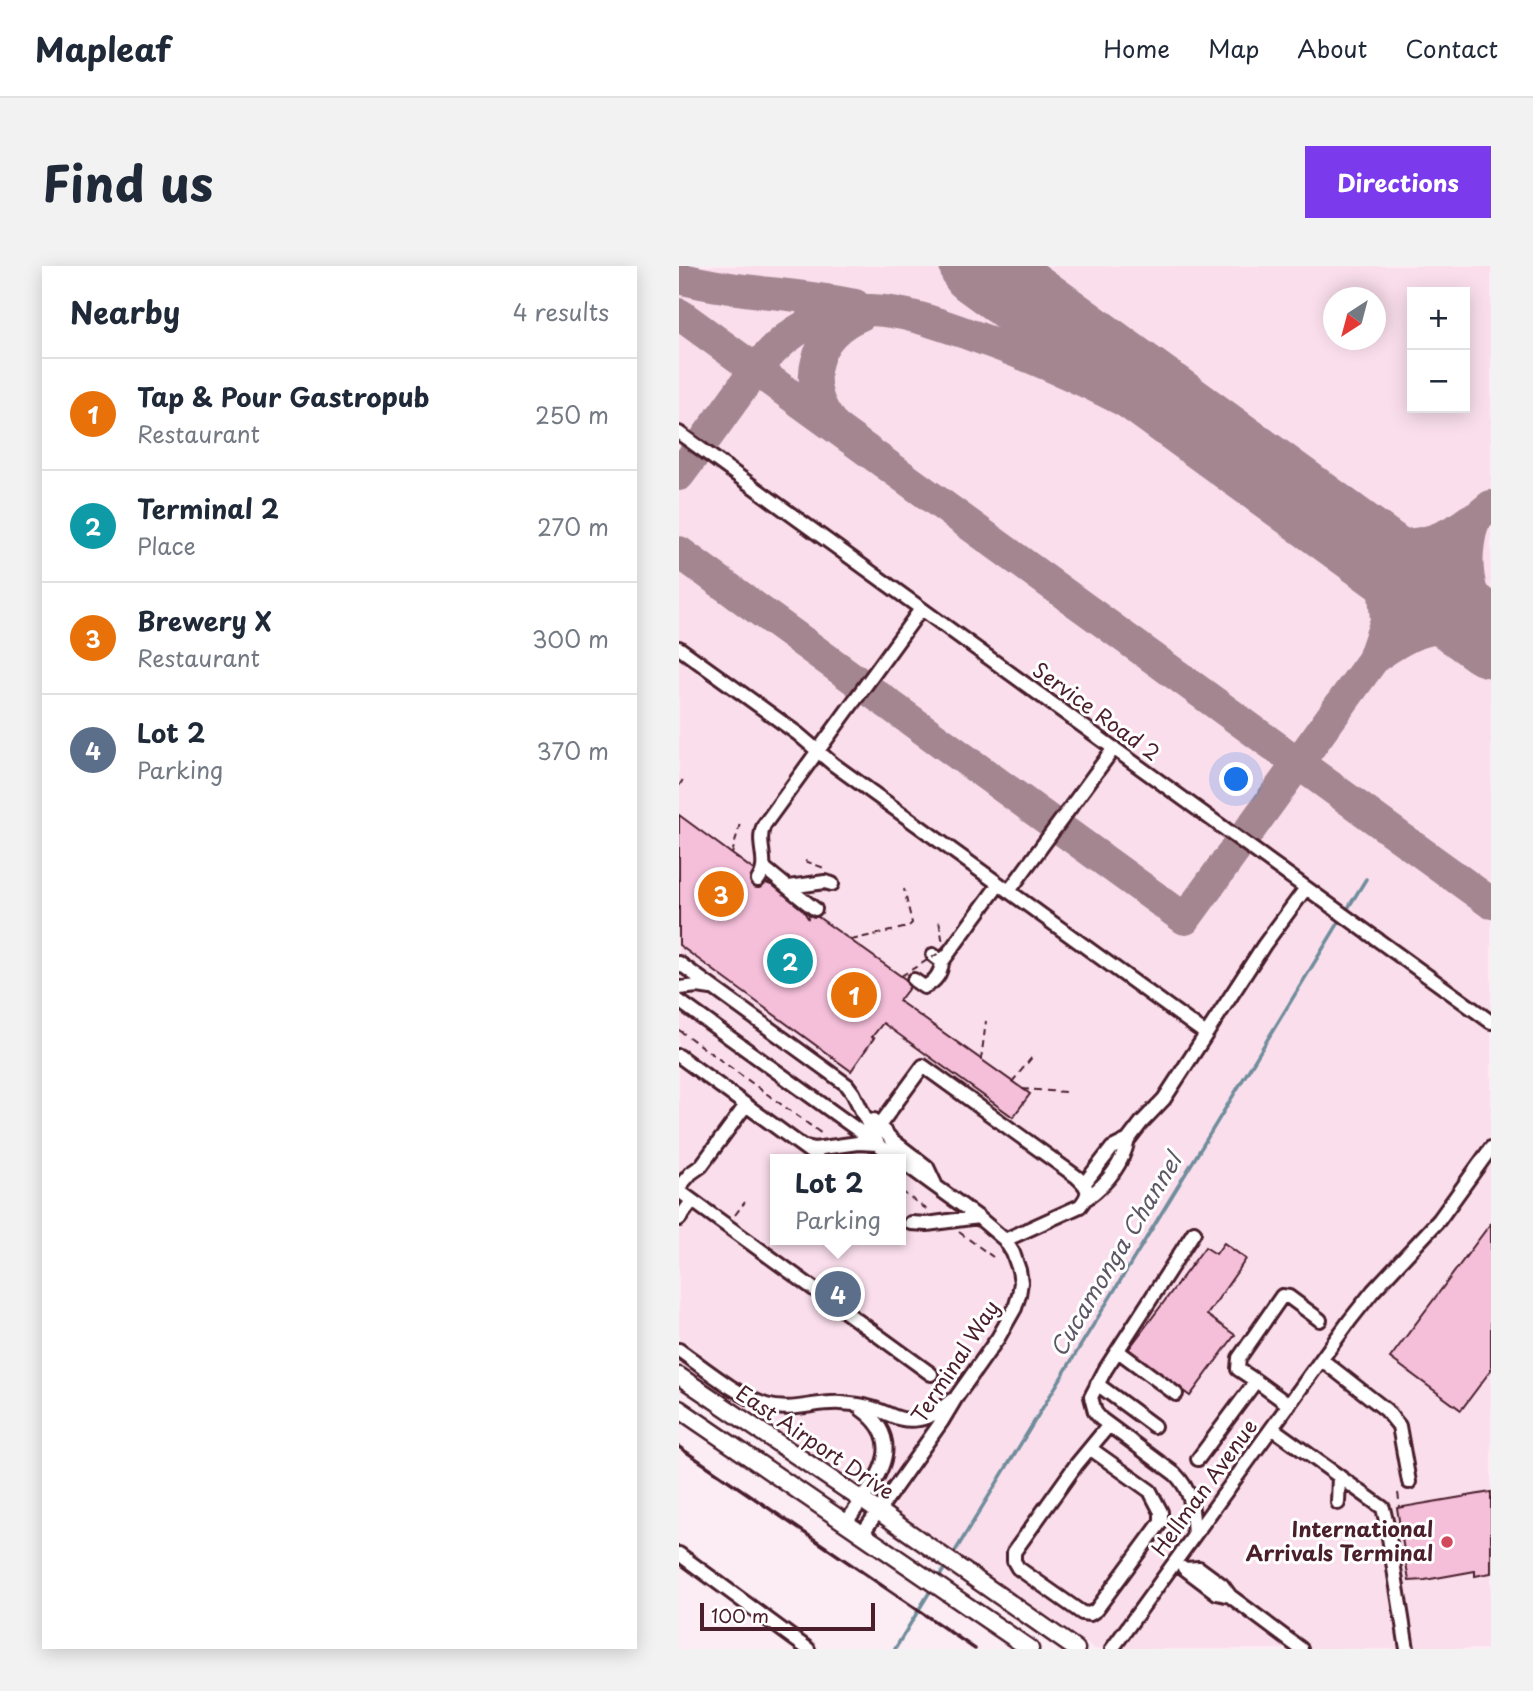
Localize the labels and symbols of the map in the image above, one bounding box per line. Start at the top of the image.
north arrow [1323,287,1386,350]
street label: Service Road 2 [1027,653,1168,768]
your location [1219,762,1253,796]
pin: 3 [698,868,744,920]
pin: 2 [767,935,813,987]
pin: 1 [831,969,877,1021]
water label: Cucamonga Channel [1040,1143,1191,1363]
pin: 4 [815,1268,861,1320]
street label: Terminal Way [902,1293,1006,1429]
street label: East Airport Drive [730,1376,902,1506]
street label: Hellman Avenue [1142,1411,1264,1562]
place label: International Arrivals Terminal [1246,1512,1433,1568]
marker: International Arrivals Terminal [1439,1534,1455,1550]
scale bar [700,1600,875,1632]

